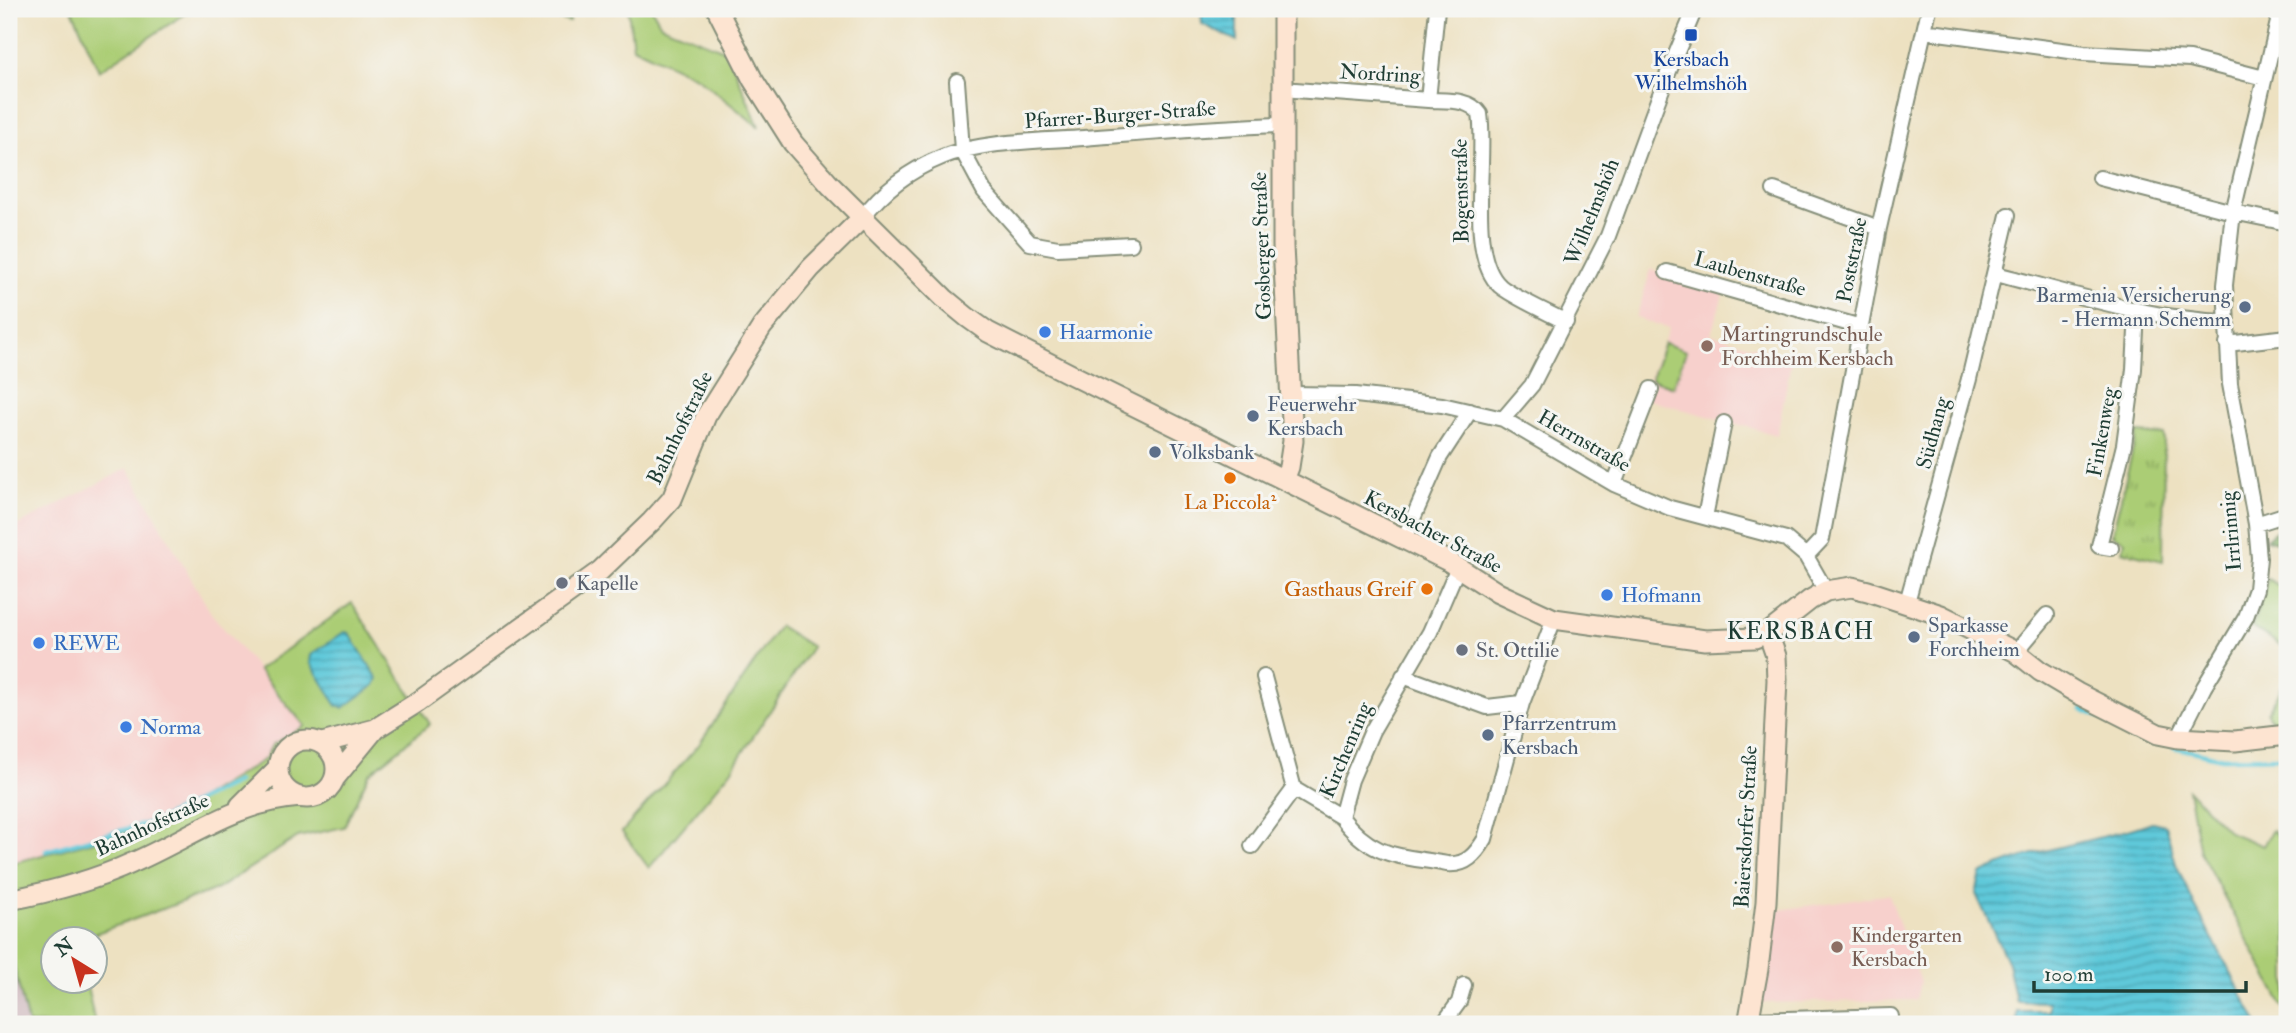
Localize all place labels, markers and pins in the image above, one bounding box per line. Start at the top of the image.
marker: Kersbach Wilhelmshöh [1683,27,1699,43]
place label: Kersbach Wilhelmshöh [1634,46,1747,97]
place label: Barmenia Versicherung - Hermann Schemm [2036,282,2232,333]
marker: Barmenia Versicherung - Hermann Schemm [2237,299,2253,315]
place label: Haarmonie [1059,319,1153,346]
place label: Martingrundschule Forchheim Kersbach [1721,321,1894,372]
marker: Haarmonie [1037,324,1053,340]
marker: Martingrundschule Forchheim Kersbach [1699,338,1715,354]
place label: Feuerwehr Kersbach [1267,391,1357,442]
marker: Feuerwehr Kersbach [1245,408,1261,424]
place label: Volksbank [1169,439,1254,466]
marker: Volksbank [1147,444,1163,460]
marker: La Piccola² [1222,470,1238,486]
place label: La Piccola² [1184,489,1277,516]
place label: Kapelle [576,570,638,597]
marker: Kapelle [554,575,570,591]
place label: Gasthaus Greif [1284,576,1416,603]
marker: Gasthaus Greif [1419,581,1435,597]
place label: Hofmann [1621,582,1702,609]
marker: Hofmann [1599,587,1615,603]
place label: Sparkasse Forchheim [1928,612,2020,663]
marker: Sparkasse Forchheim [1906,629,1922,645]
place label: REWE [53,630,120,657]
marker: REWE [31,635,47,651]
place label: St. Ottilie [1476,637,1559,664]
marker: St. Ottilie [1454,642,1470,658]
place label: Pfarrzentrum Kersbach [1502,710,1617,761]
place label: Norma [140,714,202,741]
marker: Norma [118,719,134,735]
marker: Pfarrzentrum Kersbach [1480,727,1496,743]
place label: Kindergarten Kersbach [1851,922,1962,973]
marker: Kindergarten Kersbach [1829,939,1845,955]

